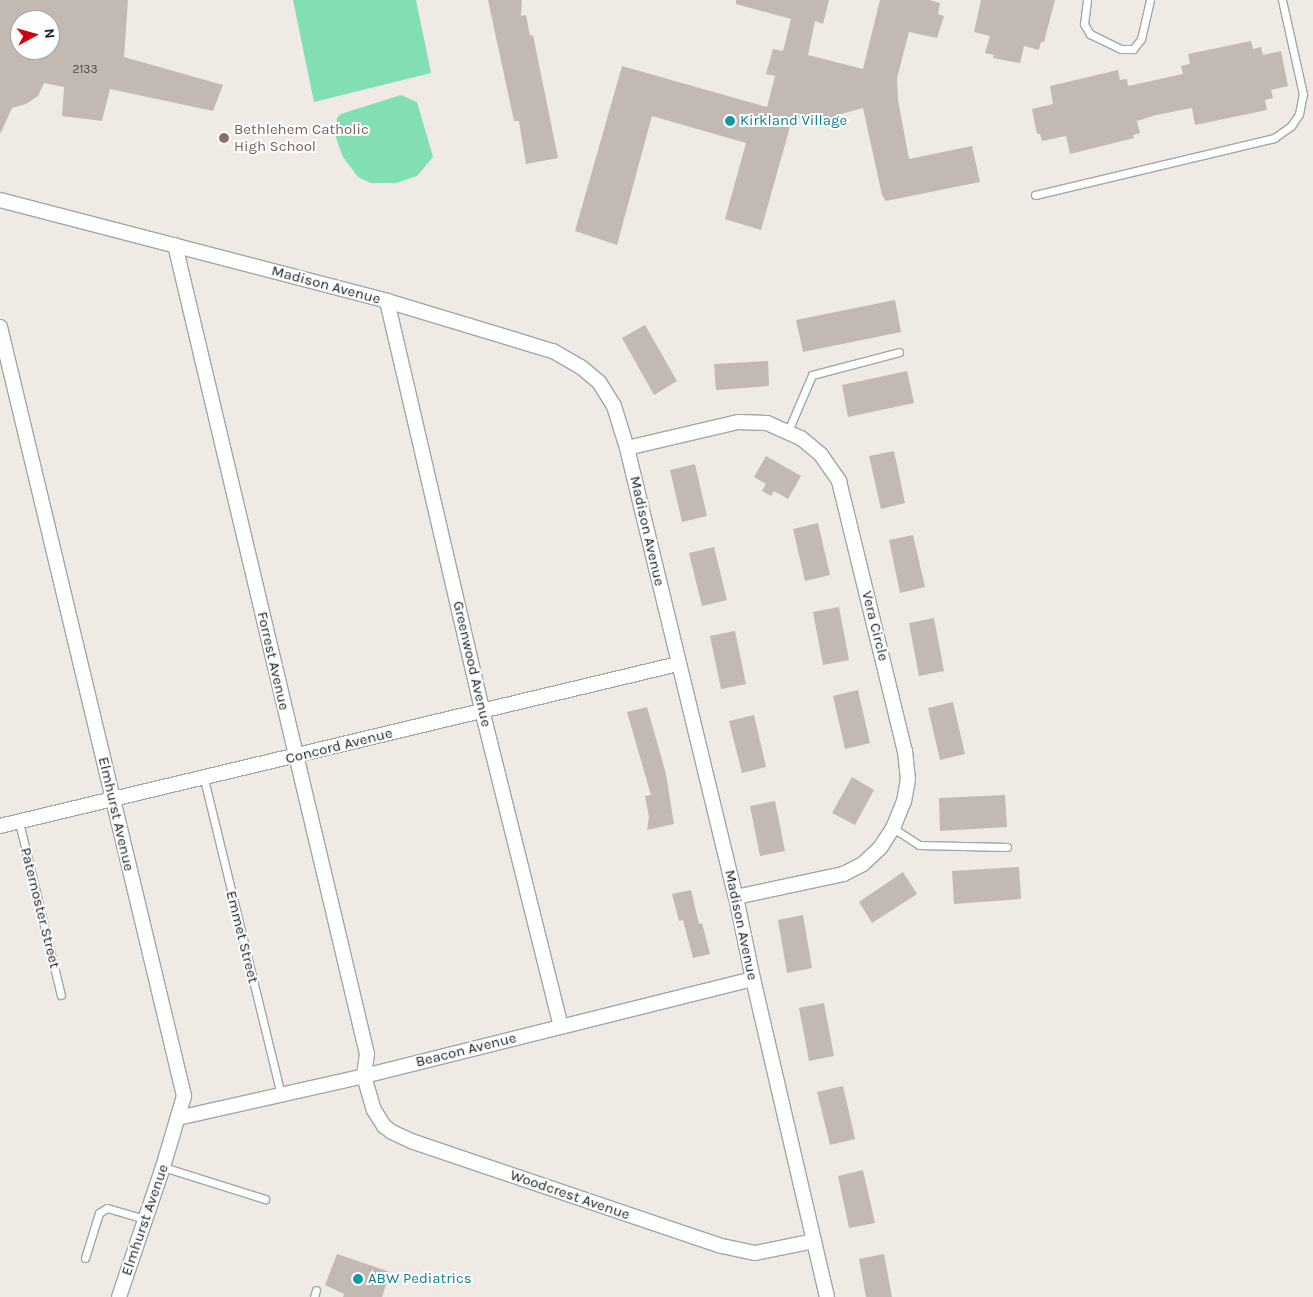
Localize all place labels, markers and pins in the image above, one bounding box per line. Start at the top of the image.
place label: Kirkland Village [740,112,847,130]
marker: Kirkland Village [724,115,736,127]
place label: Bethlehem Catholic High School [234,120,369,155]
marker: Bethlehem Catholic High School [218,132,230,144]
place label: ABW Pediatrics [368,1270,472,1288]
marker: ABW Pediatrics [352,1273,364,1285]

